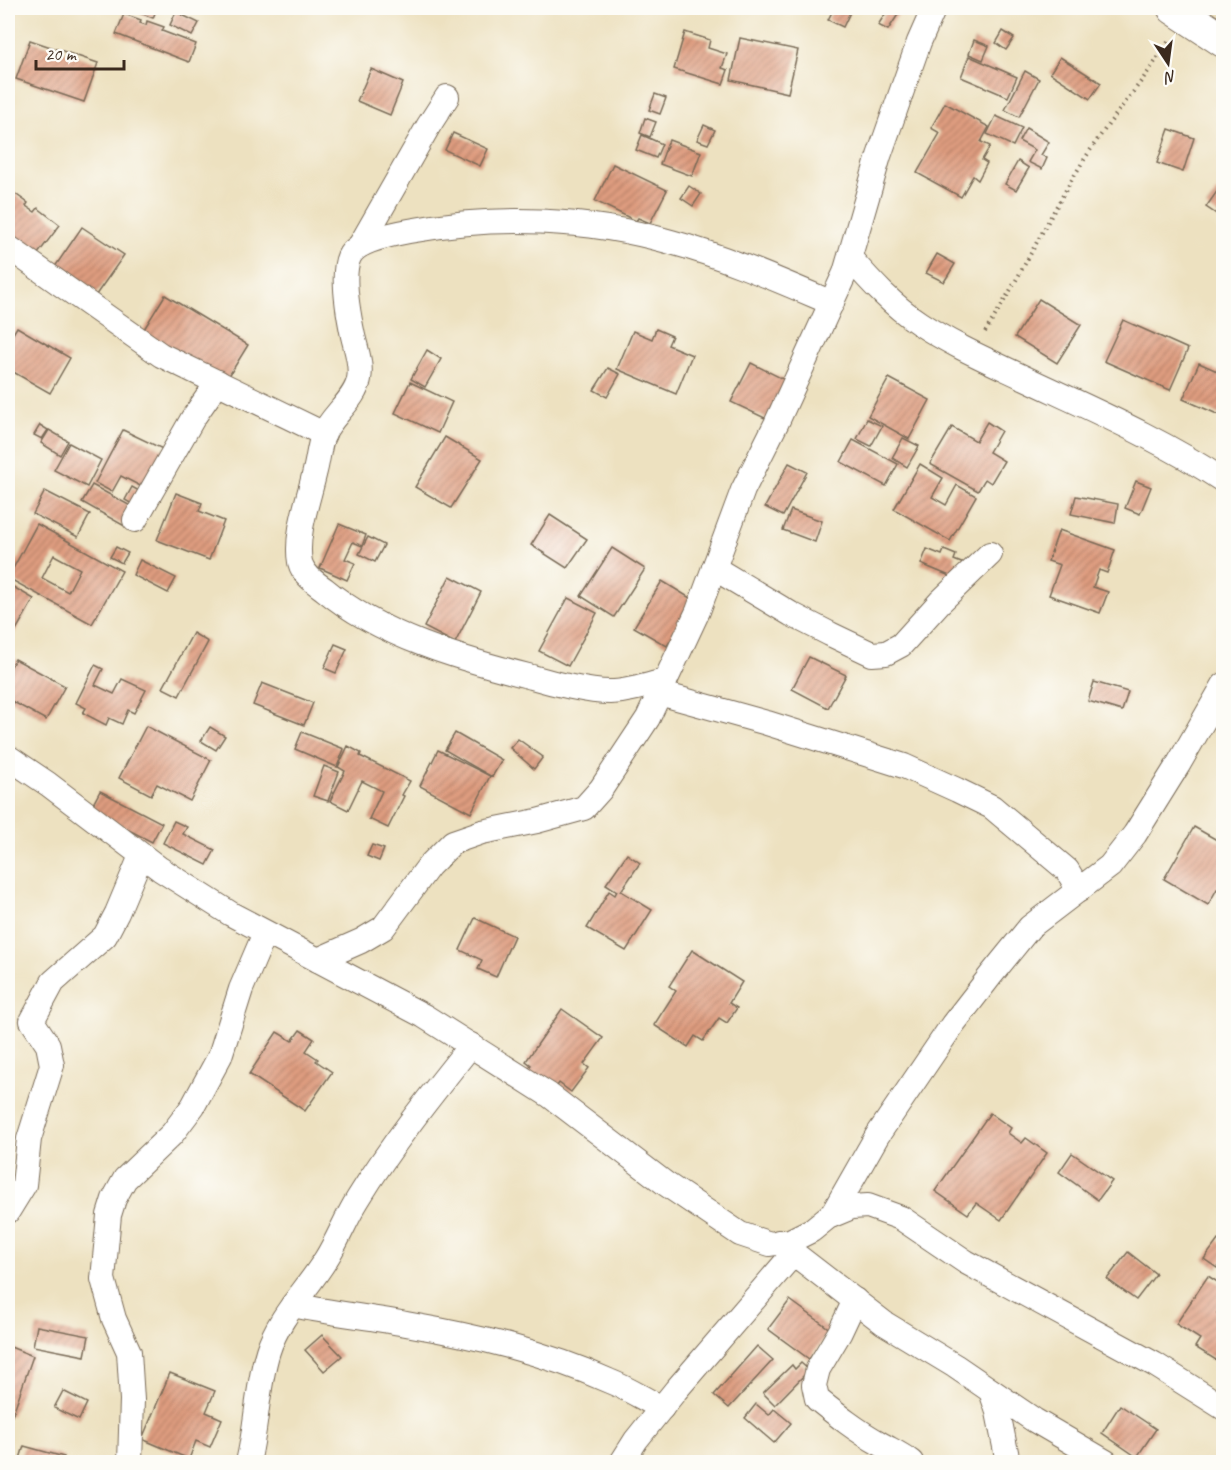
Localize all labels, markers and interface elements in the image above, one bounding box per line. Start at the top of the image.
scale bar [36,33,124,71]
north arrow [1138,33,1198,93]
text: 20 m [45,43,78,65]
text: N [1161,66,1178,88]

